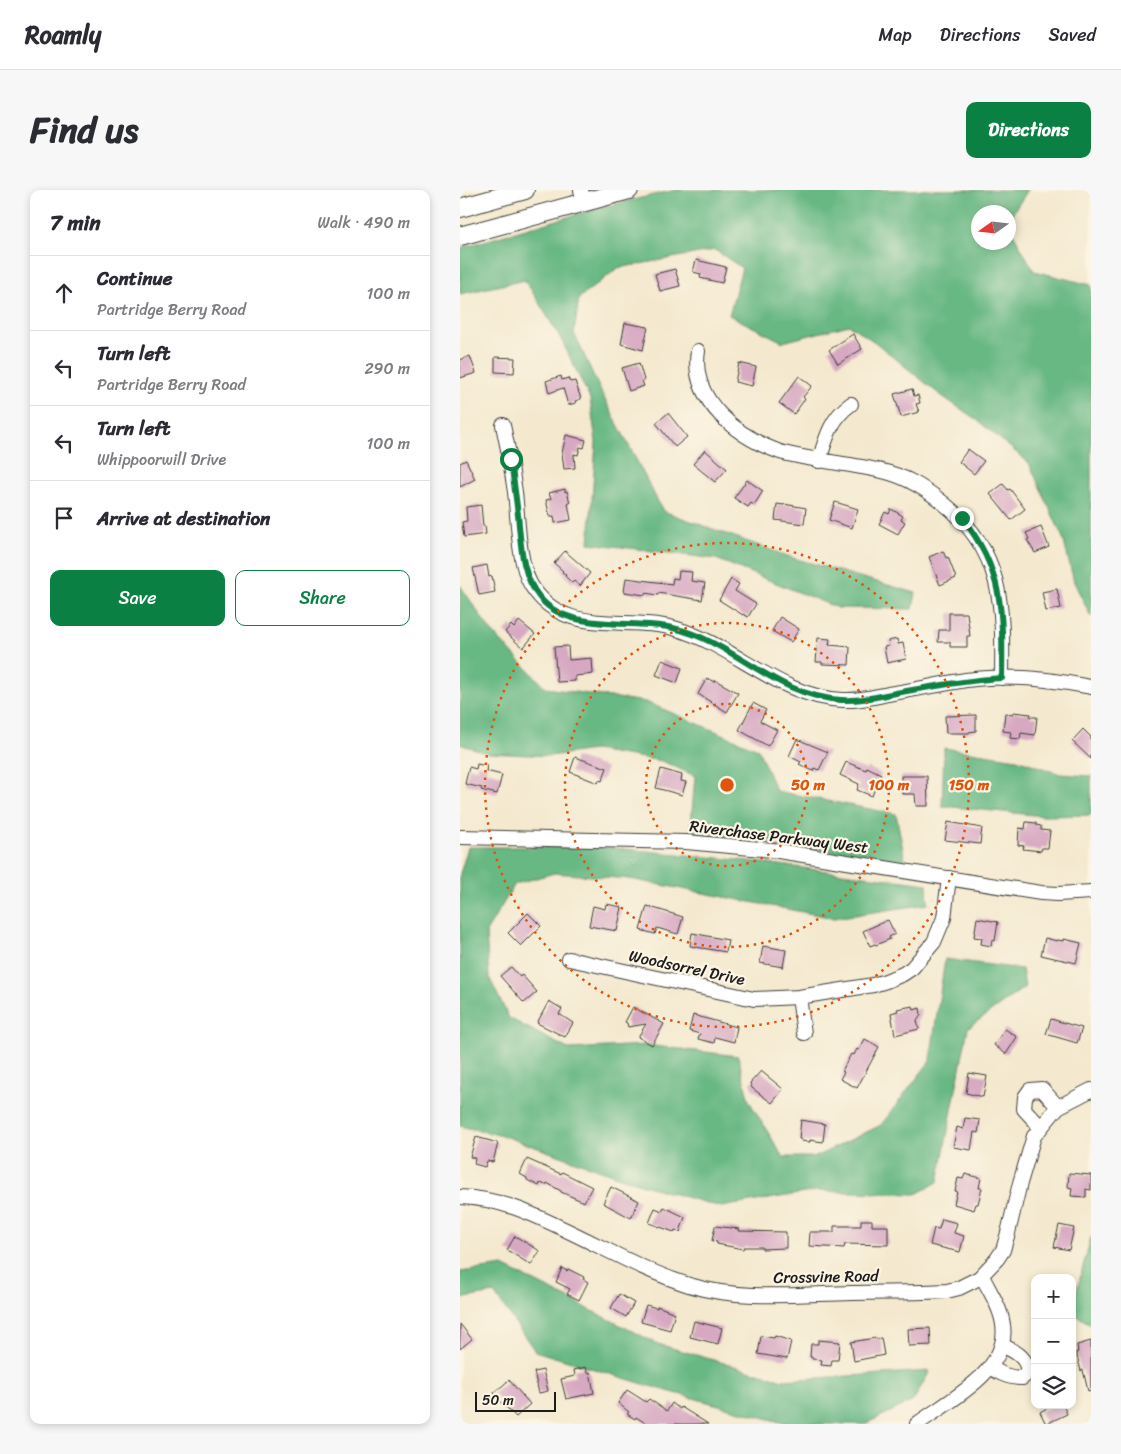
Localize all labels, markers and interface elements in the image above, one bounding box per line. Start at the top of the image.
text: Roamly [25,14,101,56]
text: Map [879,19,912,51]
text: Directions [940,19,1021,51]
text: Saved [1049,19,1096,51]
text: Find us [30,99,138,161]
button: Directions [966,102,1091,158]
text: 7 min [50,204,101,242]
north arrow [971,205,1016,250]
text: Walk · 490 m [318,208,410,237]
text: Continue [97,262,173,295]
icon: ahead [50,279,78,307]
text: 100 m [366,279,410,308]
text: Partridge Berry Road [97,295,246,324]
text: Turn left [97,337,170,370]
icon: left [50,354,78,382]
text: 290 m [364,354,410,383]
text: Partridge Berry Road [97,370,246,399]
text: Turn left [97,412,170,445]
icon: left [50,429,78,457]
text: 100 m [366,429,410,458]
text: Whippoorwill Drive [97,445,226,474]
route start [500,448,523,471]
text: Arrive at destination [97,502,270,535]
icon: arrive [50,504,78,532]
route end [951,507,974,530]
button: Save [50,570,225,626]
button: Share [235,570,410,626]
text: 50 m [791,772,826,798]
text: 100 m [869,772,910,798]
text: 150 m [949,772,990,798]
centre of rings [718,776,736,794]
street label: Riverchase Parkway West [688,811,870,862]
street label: Woodsorrel Drive [626,941,748,994]
street label: Crossvine Road [773,1261,880,1292]
map controls [1031,1274,1076,1409]
button: + [1031,1274,1076,1319]
button: − [1031,1319,1076,1364]
button: layers [1031,1364,1076,1409]
text: 50 m [482,1388,514,1413]
scale bar [475,1389,556,1412]

